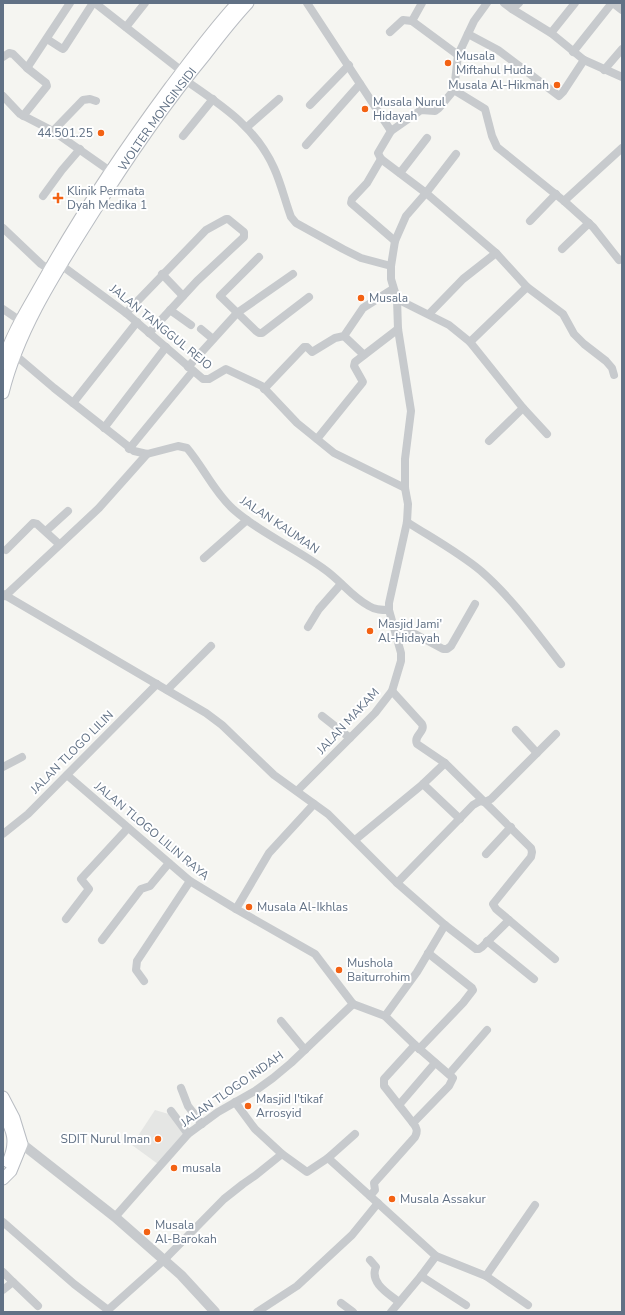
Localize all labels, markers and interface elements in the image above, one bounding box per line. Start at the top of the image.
place label: Musala Miftahul Huda [456,48,533,78]
marker: Musala Miftahul Huda [443,58,453,68]
street label: WOLTER MONGINSIDI [115,64,200,174]
place label: Musala Al-Hikmah [448,77,549,93]
marker: Musala Al-Hikmah [552,80,562,90]
place label: Musala Nurul Hidayah [373,94,446,124]
marker: Musala Nurul Hidayah [360,104,370,114]
place label: 44.501.25 [37,125,93,141]
marker: 44.501.25 [96,128,106,138]
place label: Klinik Permata Dyah Medika 1 [67,183,147,213]
marker: Klinik Permata Dyah Medika 1 [52,192,64,204]
street label: JALAN TANGGUL REJO [106,280,216,373]
place label: Musala [369,290,408,306]
marker: Musala [356,293,366,303]
street label: JALAN KAUMAN [237,492,323,557]
place label: Masjid Jami' Al-Hidayah [378,616,442,646]
marker: Masjid Jami' Al-Hidayah [365,626,375,636]
street label: JALAN MAKAM [313,685,383,758]
street label: JALAN TLOGO LILIN [26,707,117,798]
street label: JALAN TLOGO LILIN RAYA [90,778,213,884]
place label: Musala Al-Ikhlas [257,899,348,915]
marker: Musala Al-Ikhlas [244,902,254,912]
place label: Mushola Baiturrohim [347,955,410,985]
marker: Mushola Baiturrohim [334,965,344,975]
street label: JALAN TLOGO INDAH [177,1048,286,1131]
place label: Masjid I'tikaf Arrosyid [256,1091,324,1121]
marker: Masjid I'tikaf Arrosyid [243,1101,253,1111]
place label: SDIT Nurul Iman [61,1131,150,1147]
marker: SDIT Nurul Iman [153,1134,163,1144]
place label: musala [182,1160,221,1176]
marker: musala [169,1163,179,1173]
place label: Musala Assakur [400,1191,486,1207]
marker: Musala Assakur [387,1194,397,1204]
place label: Musala Al-Barokah [155,1217,217,1247]
marker: Musala Al-Barokah [142,1227,152,1237]

